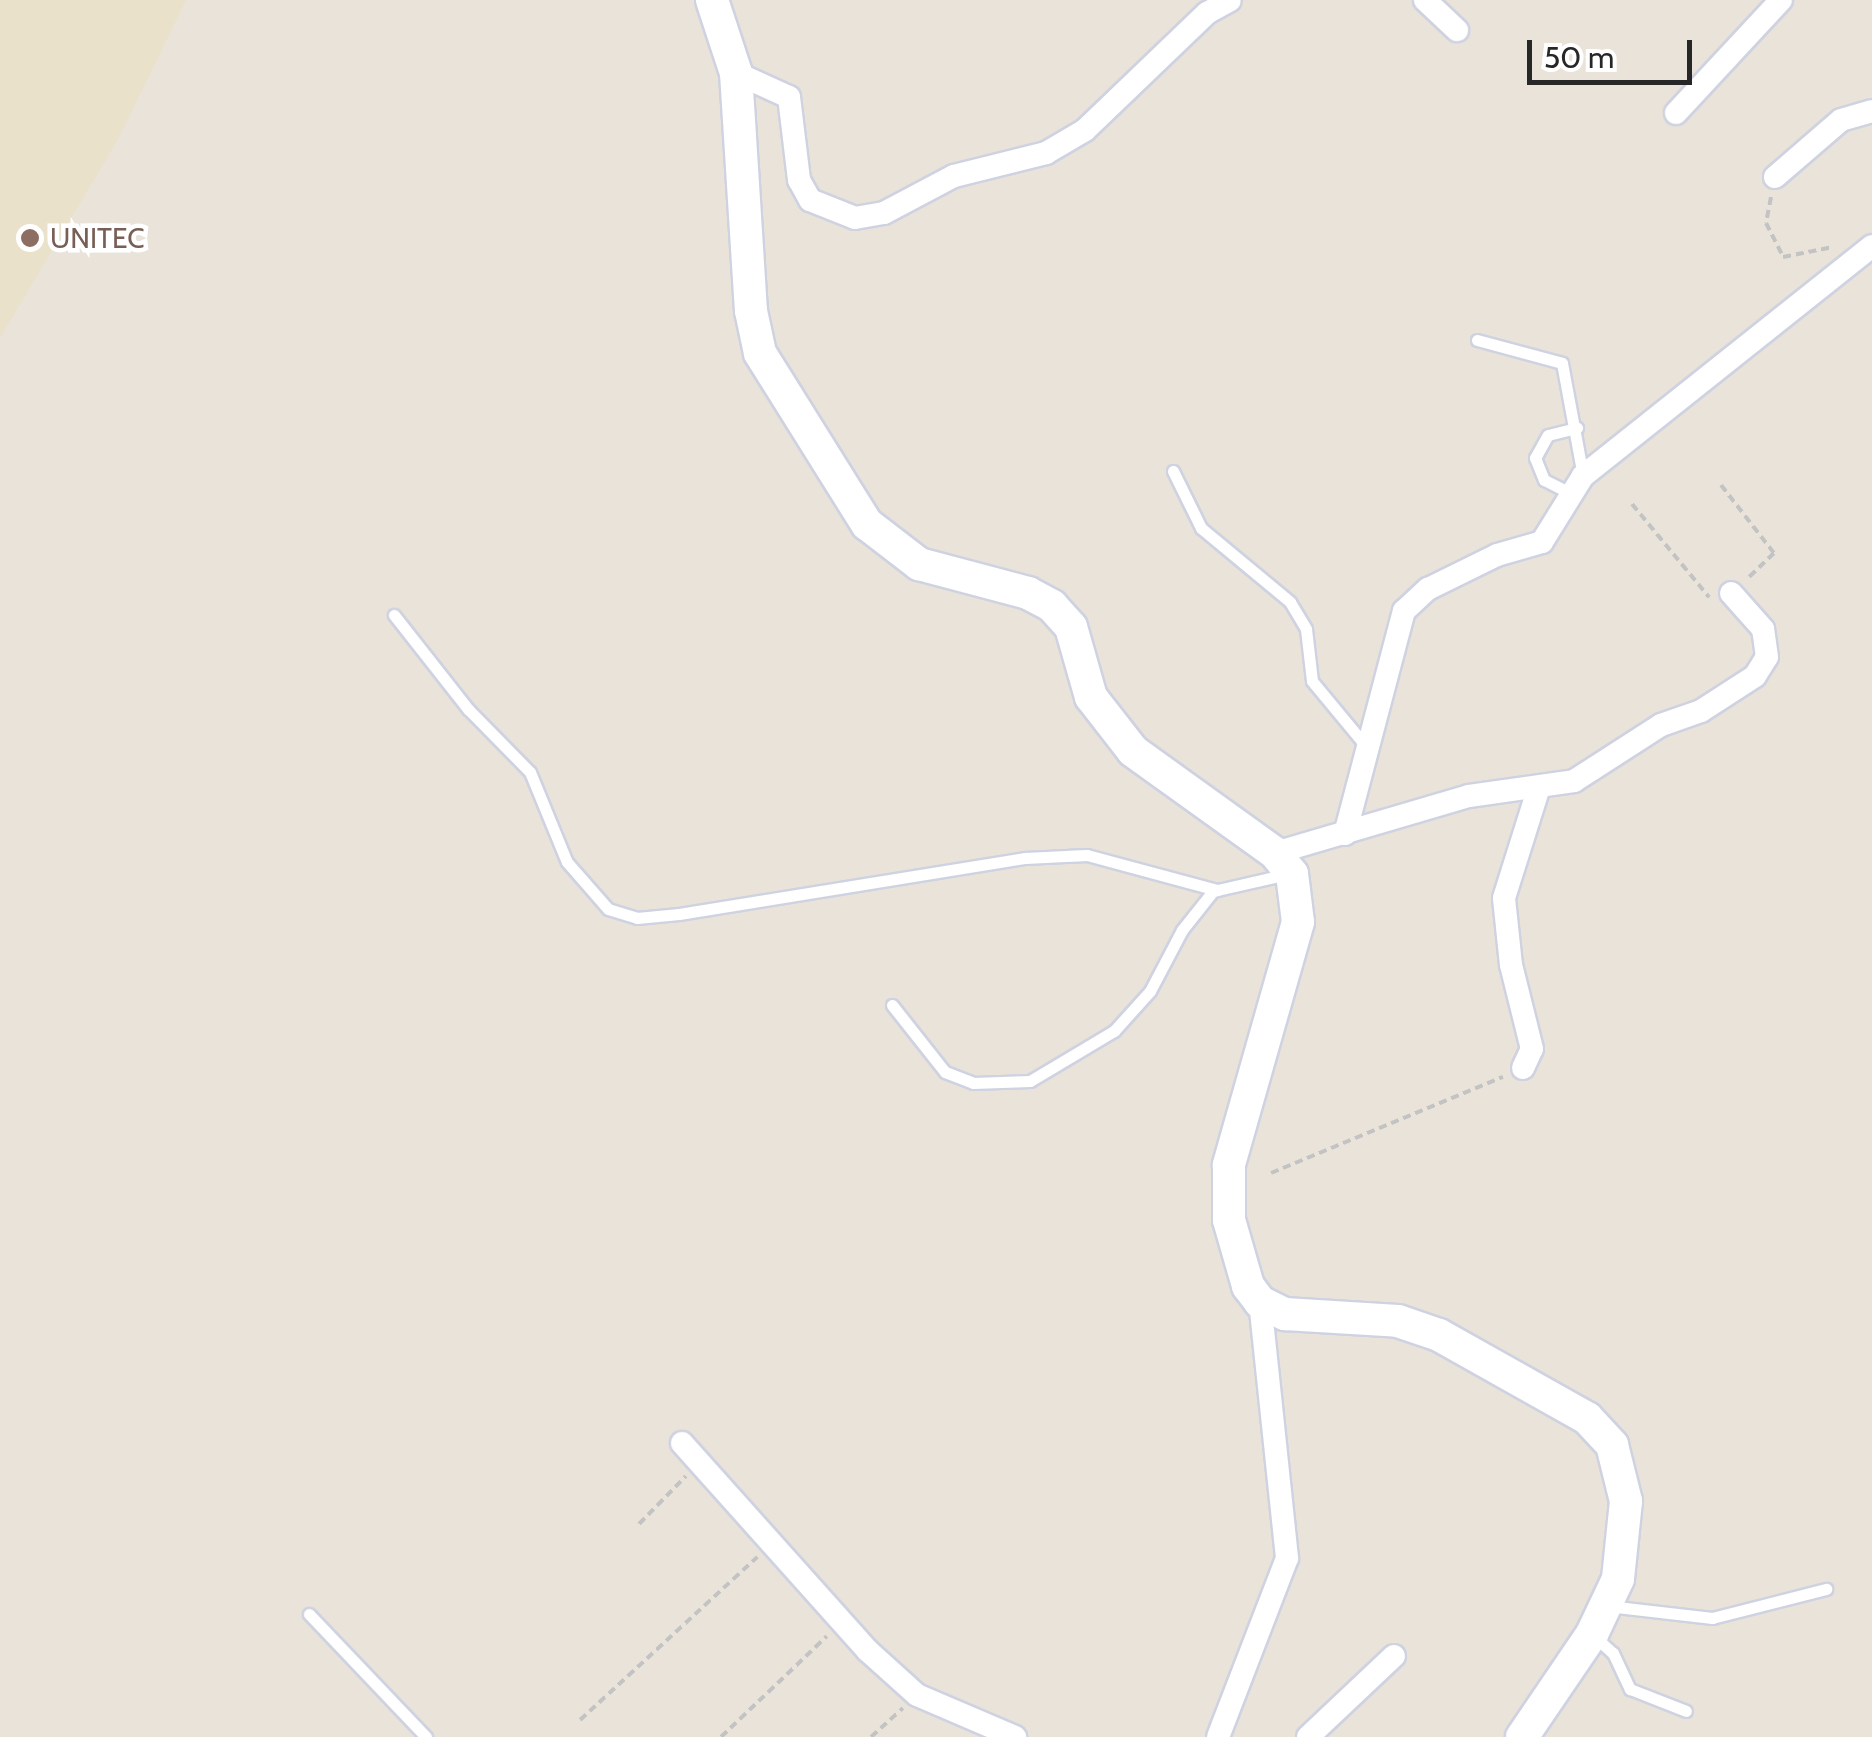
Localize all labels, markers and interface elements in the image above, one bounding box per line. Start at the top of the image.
scale bar [1532,20,1697,82]
text: 50 m [1544,39,1614,76]
place label: UNITEC [50,221,144,255]
marker: UNITEC [19,227,41,249]

